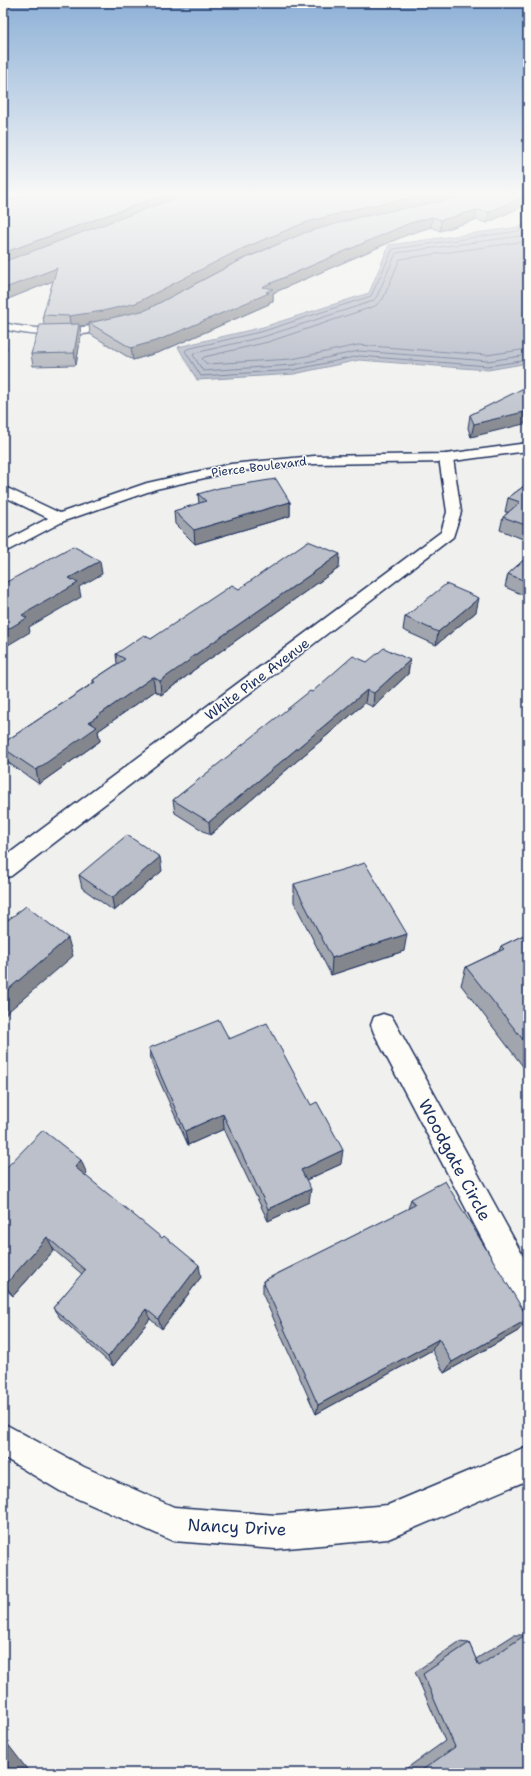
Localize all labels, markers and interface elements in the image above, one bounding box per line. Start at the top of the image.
street label: Pierce Boulevard [210,453,308,481]
street label: White Pine Avenue [201,634,313,724]
street label: Woodgate Circle [414,1095,496,1225]
street label: Nancy Drive [187,1513,287,1541]

